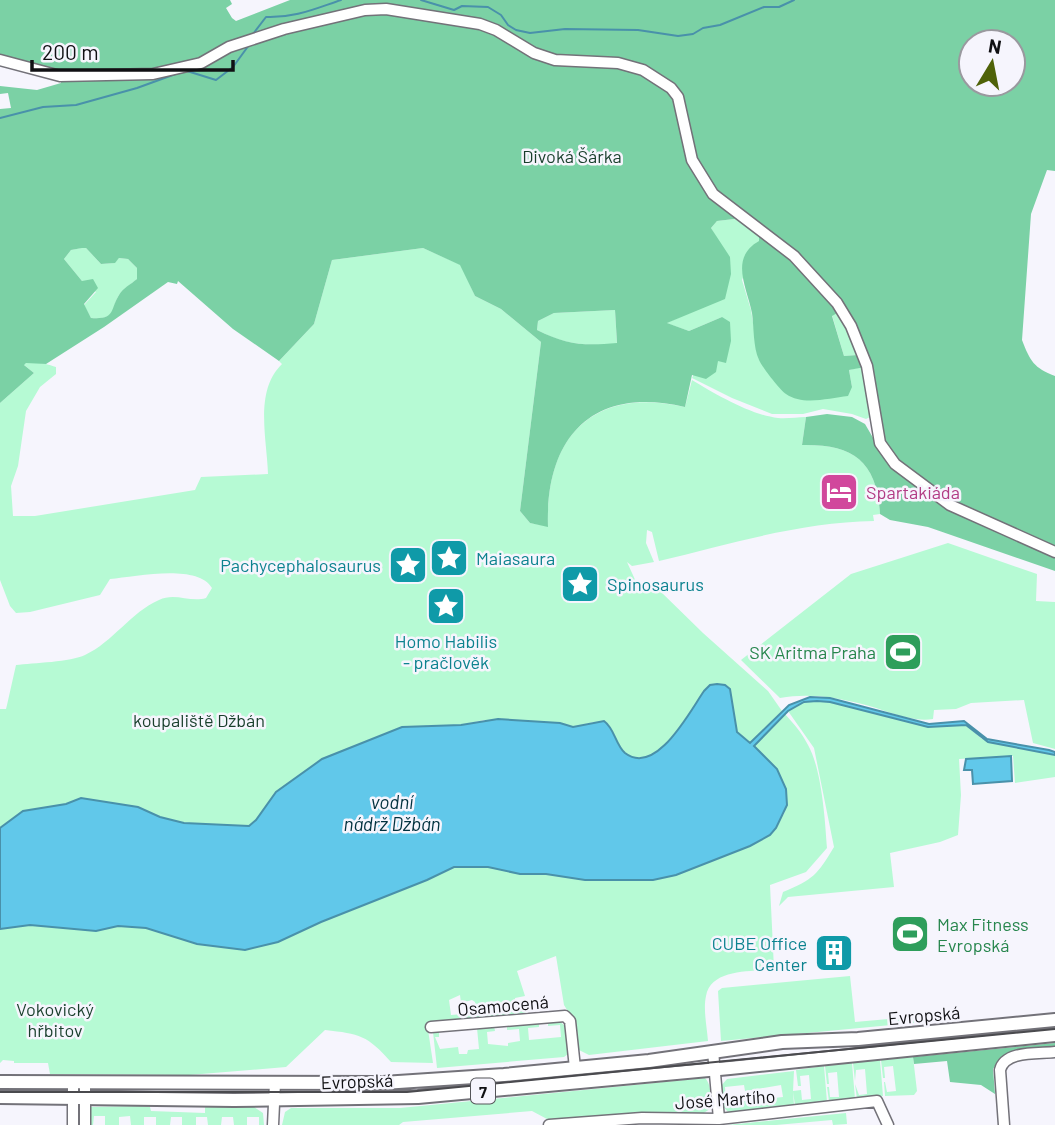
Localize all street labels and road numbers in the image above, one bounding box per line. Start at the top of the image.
street label: Osamocená [457,990,549,1020]
street label: Evropská [887,1001,961,1029]
street label: Evropská [320,1069,394,1093]
road number: 7 [471,1078,495,1104]
street label: José Martího [674,1085,776,1113]

